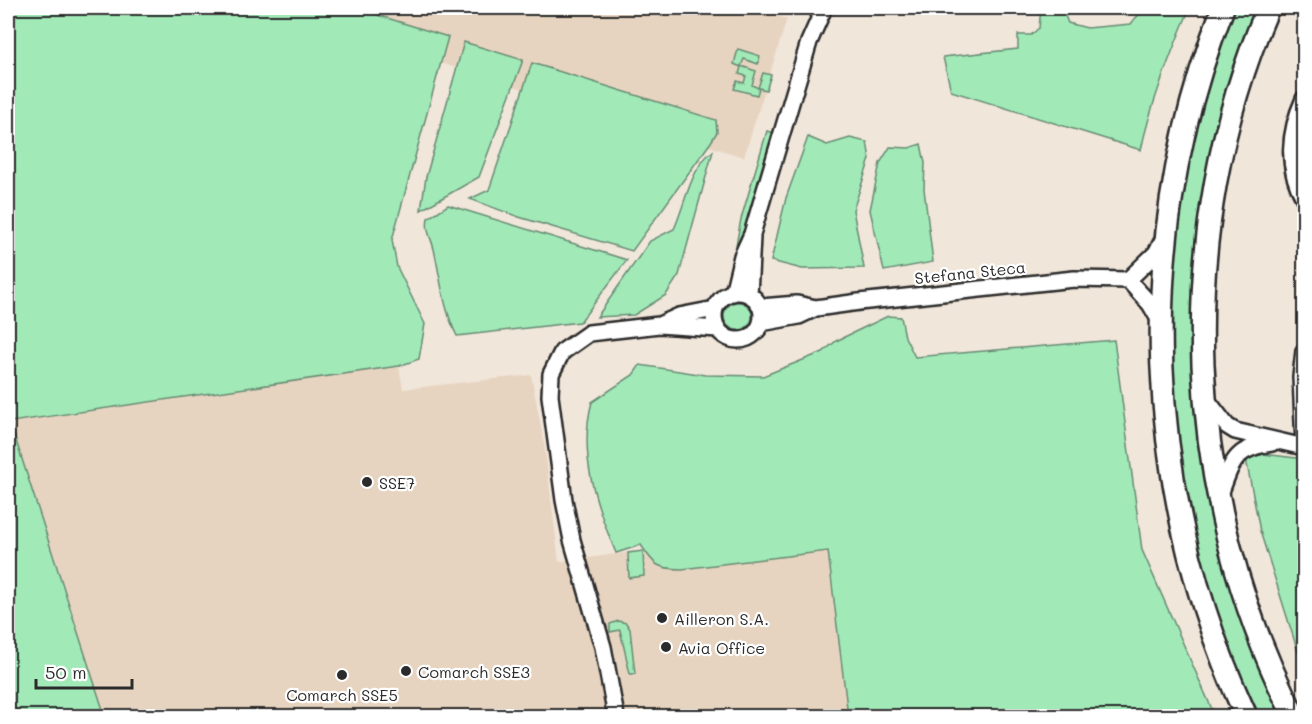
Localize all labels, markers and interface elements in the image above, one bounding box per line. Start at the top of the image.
street label: Stefana Steca [913,256,1027,288]
place label: SSE7 [379,472,415,493]
marker: SSE7 [360,475,374,489]
place label: Ailleron S.A. [674,608,769,629]
marker: Ailleron S.A. [655,611,669,625]
place label: Avia Office [678,637,765,658]
marker: Avia Office [659,640,673,654]
scale bar [36,652,132,690]
text: 50 m [45,660,87,684]
place label: Comarch SSE3 [418,661,530,682]
marker: Comarch SSE3 [399,664,413,678]
marker: Comarch SSE5 [335,668,349,682]
place label: Comarch SSE5 [286,684,398,705]

